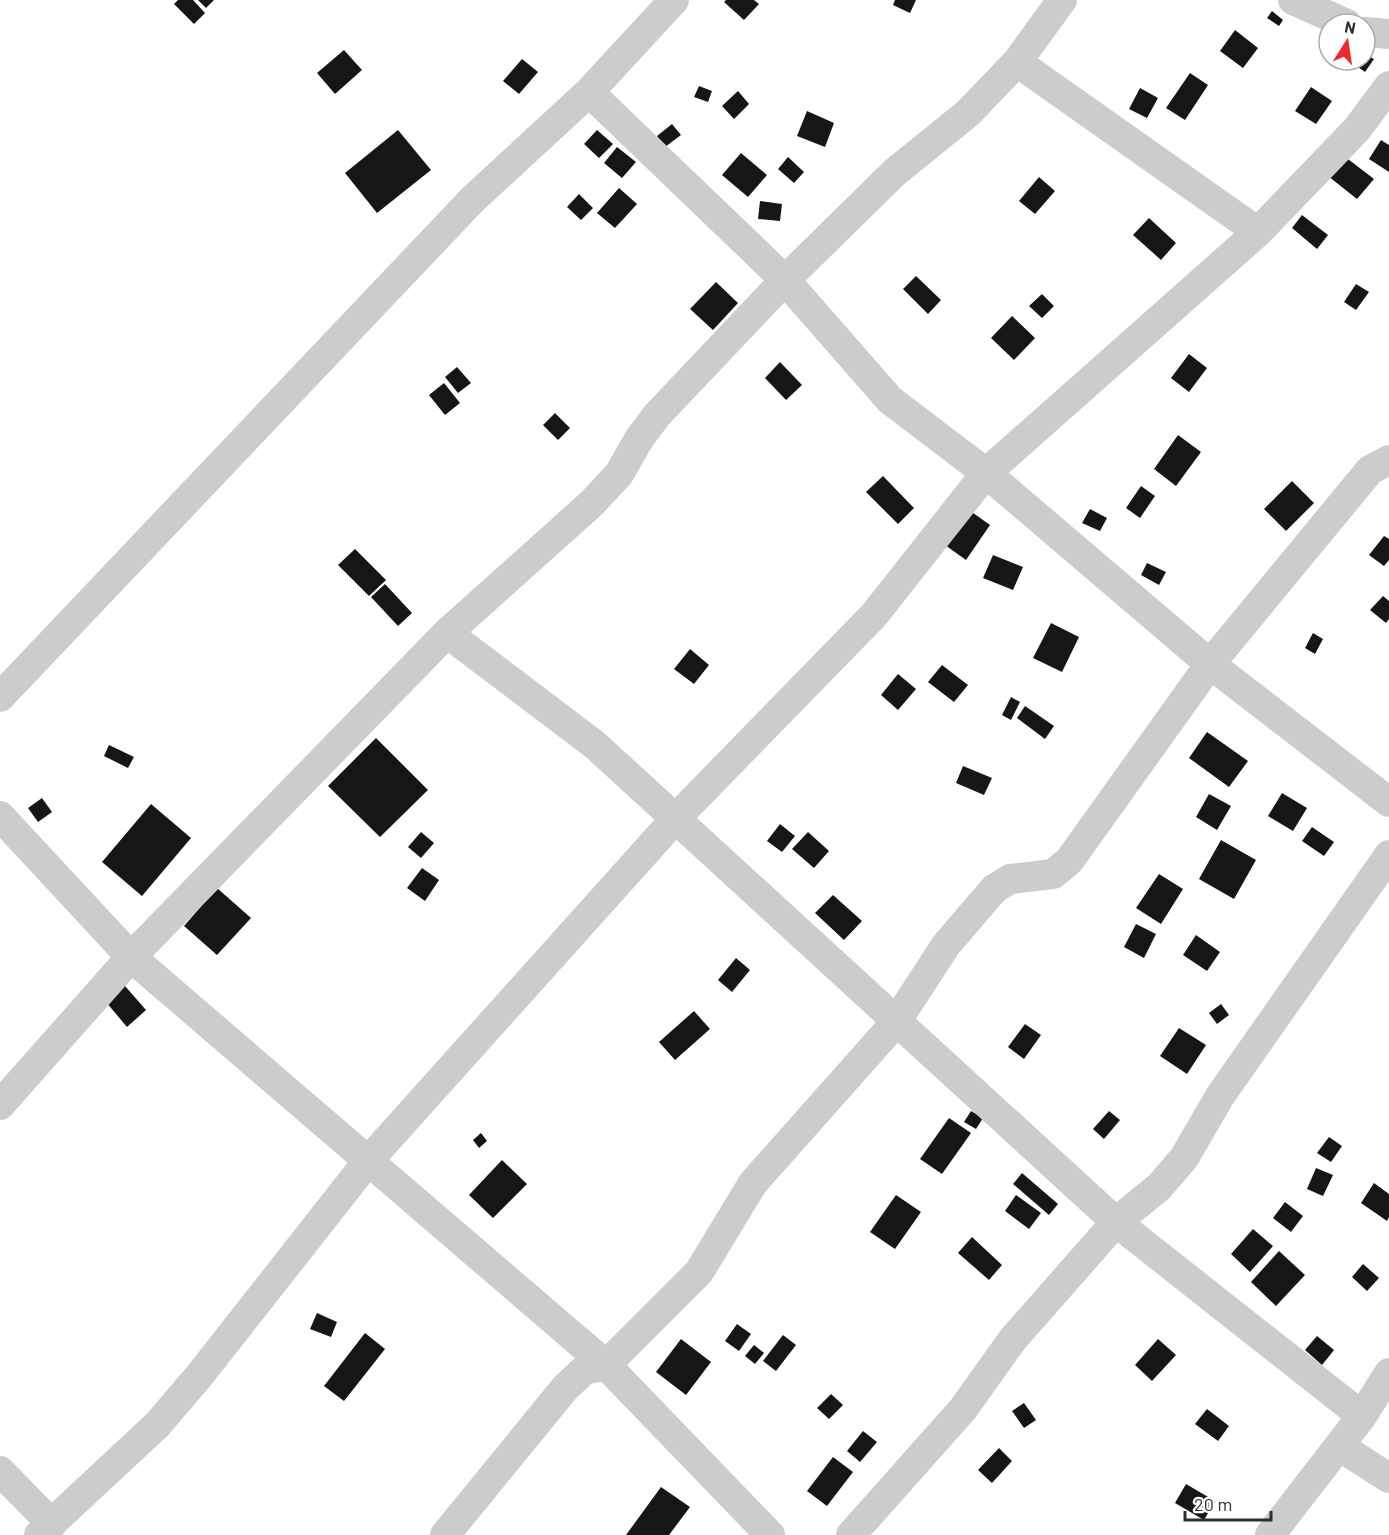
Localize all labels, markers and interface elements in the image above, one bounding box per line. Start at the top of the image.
north arrow [1317,12,1377,72]
text: N [1343,16,1357,37]
scale bar [1185,1484,1270,1522]
text: 20 m [1194,1493,1232,1515]

